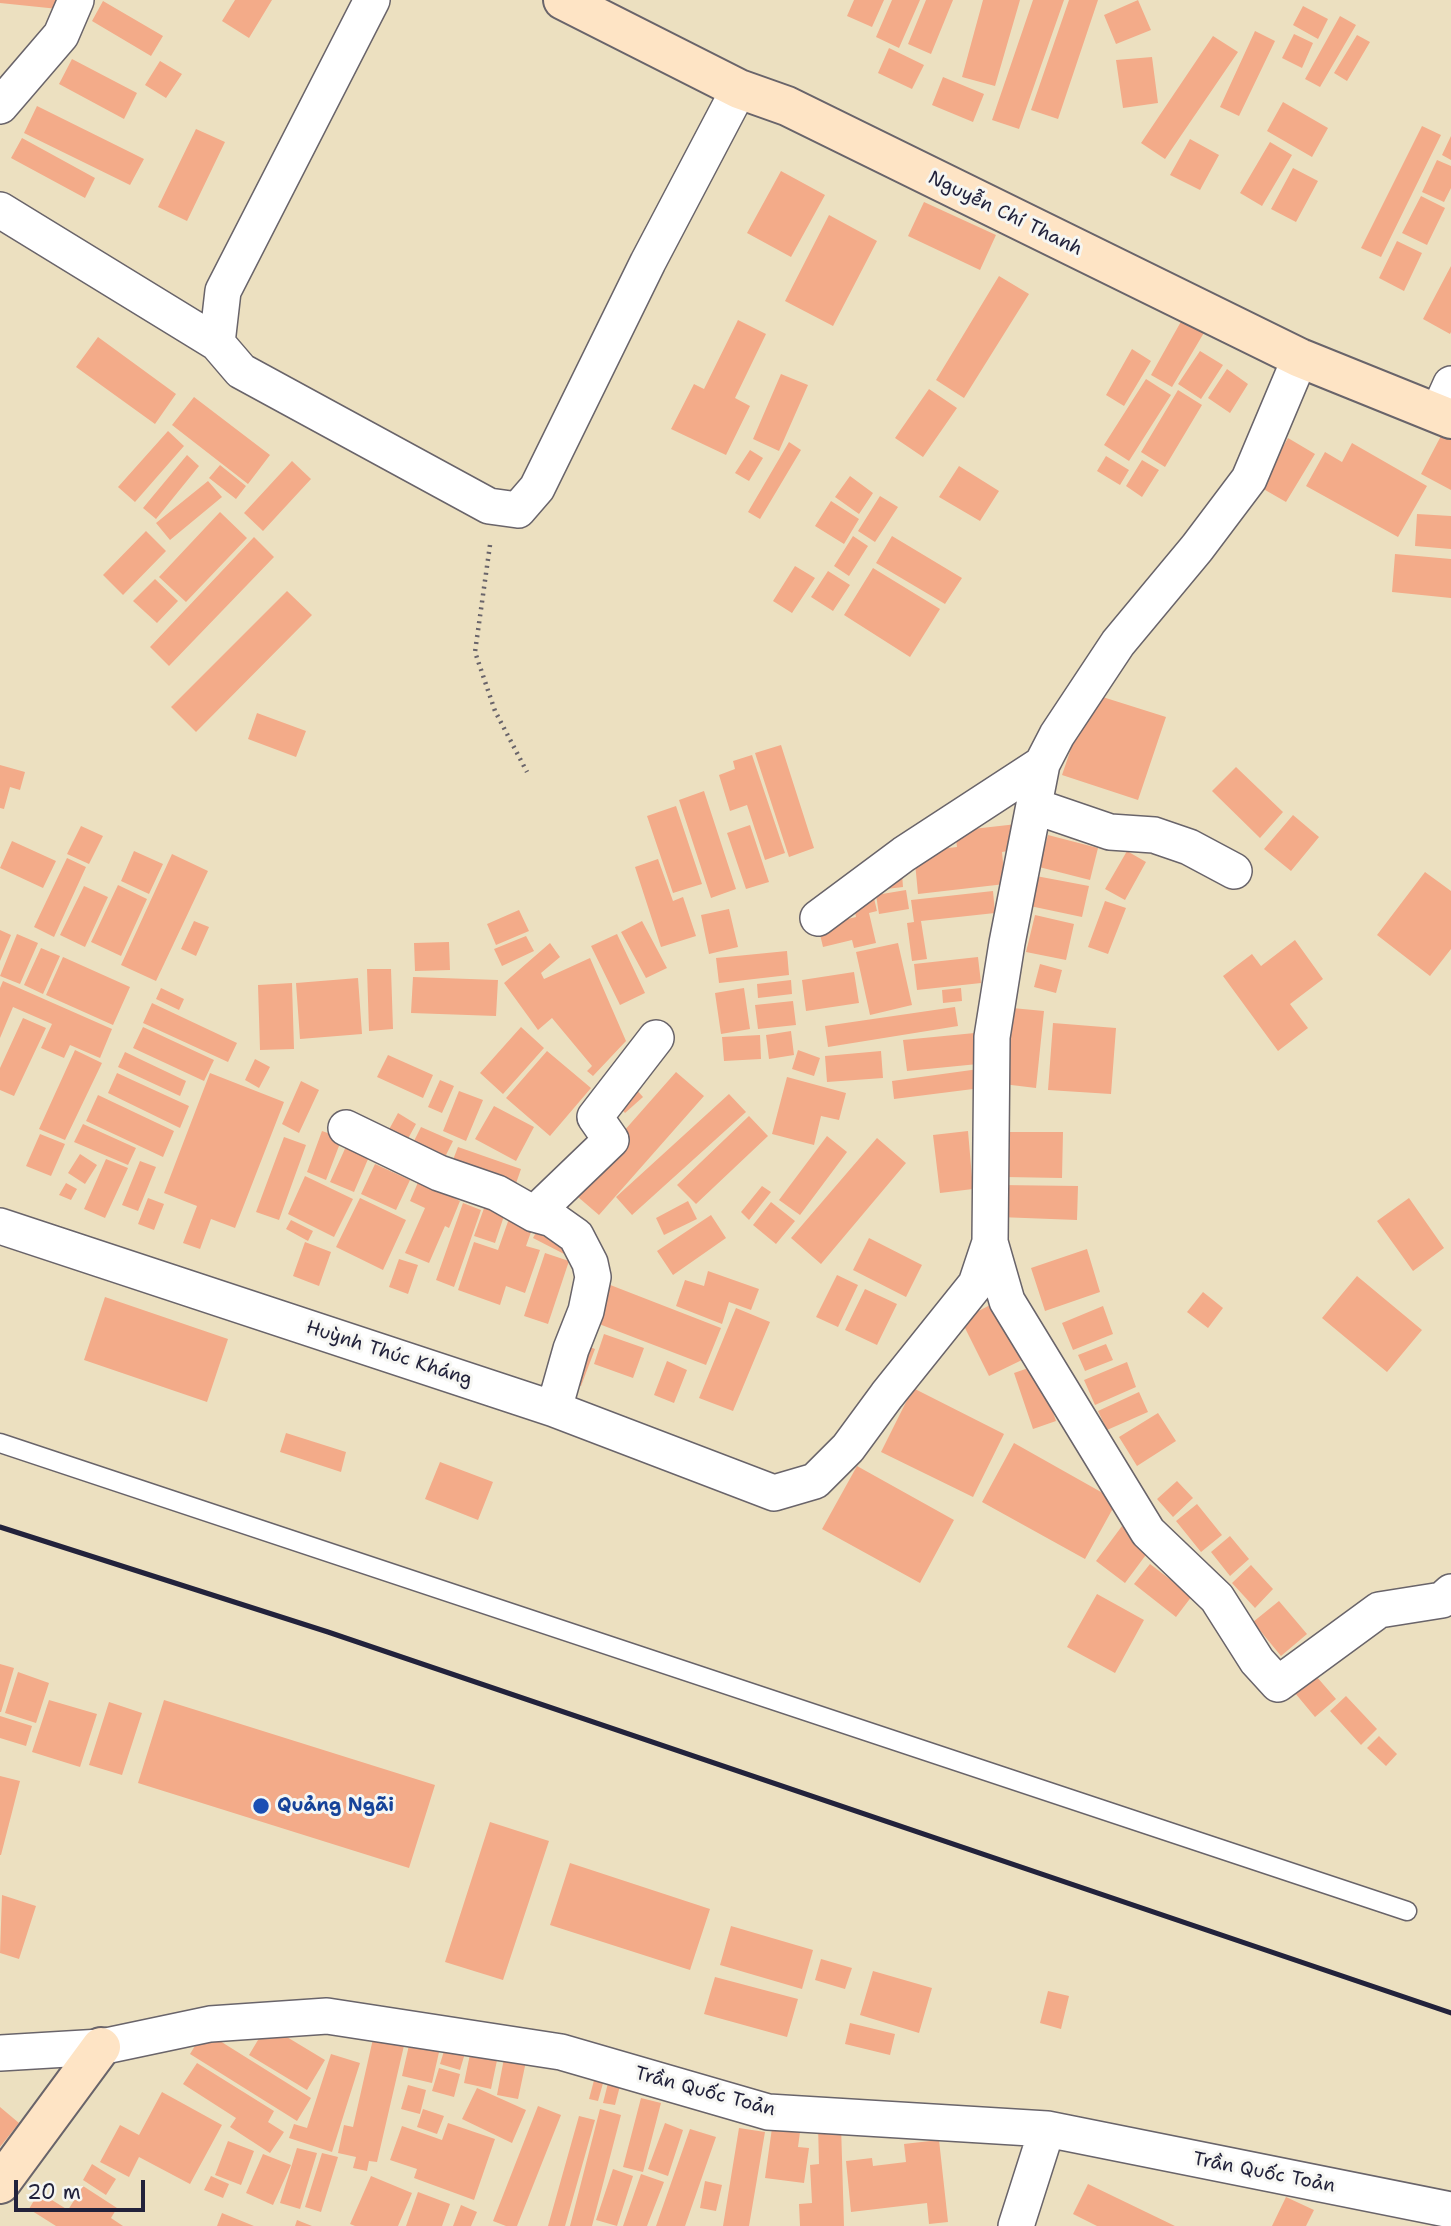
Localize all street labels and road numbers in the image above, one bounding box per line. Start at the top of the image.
street label: Nguyễn Chí Thanh [924,167,1086,261]
street label: Huỳnh Thúc Kháng [303,1316,475,1392]
street label: Trần Quốc Toản [632,2062,778,2122]
street label: Trần Quốc Toản [1191,2148,1337,2198]

